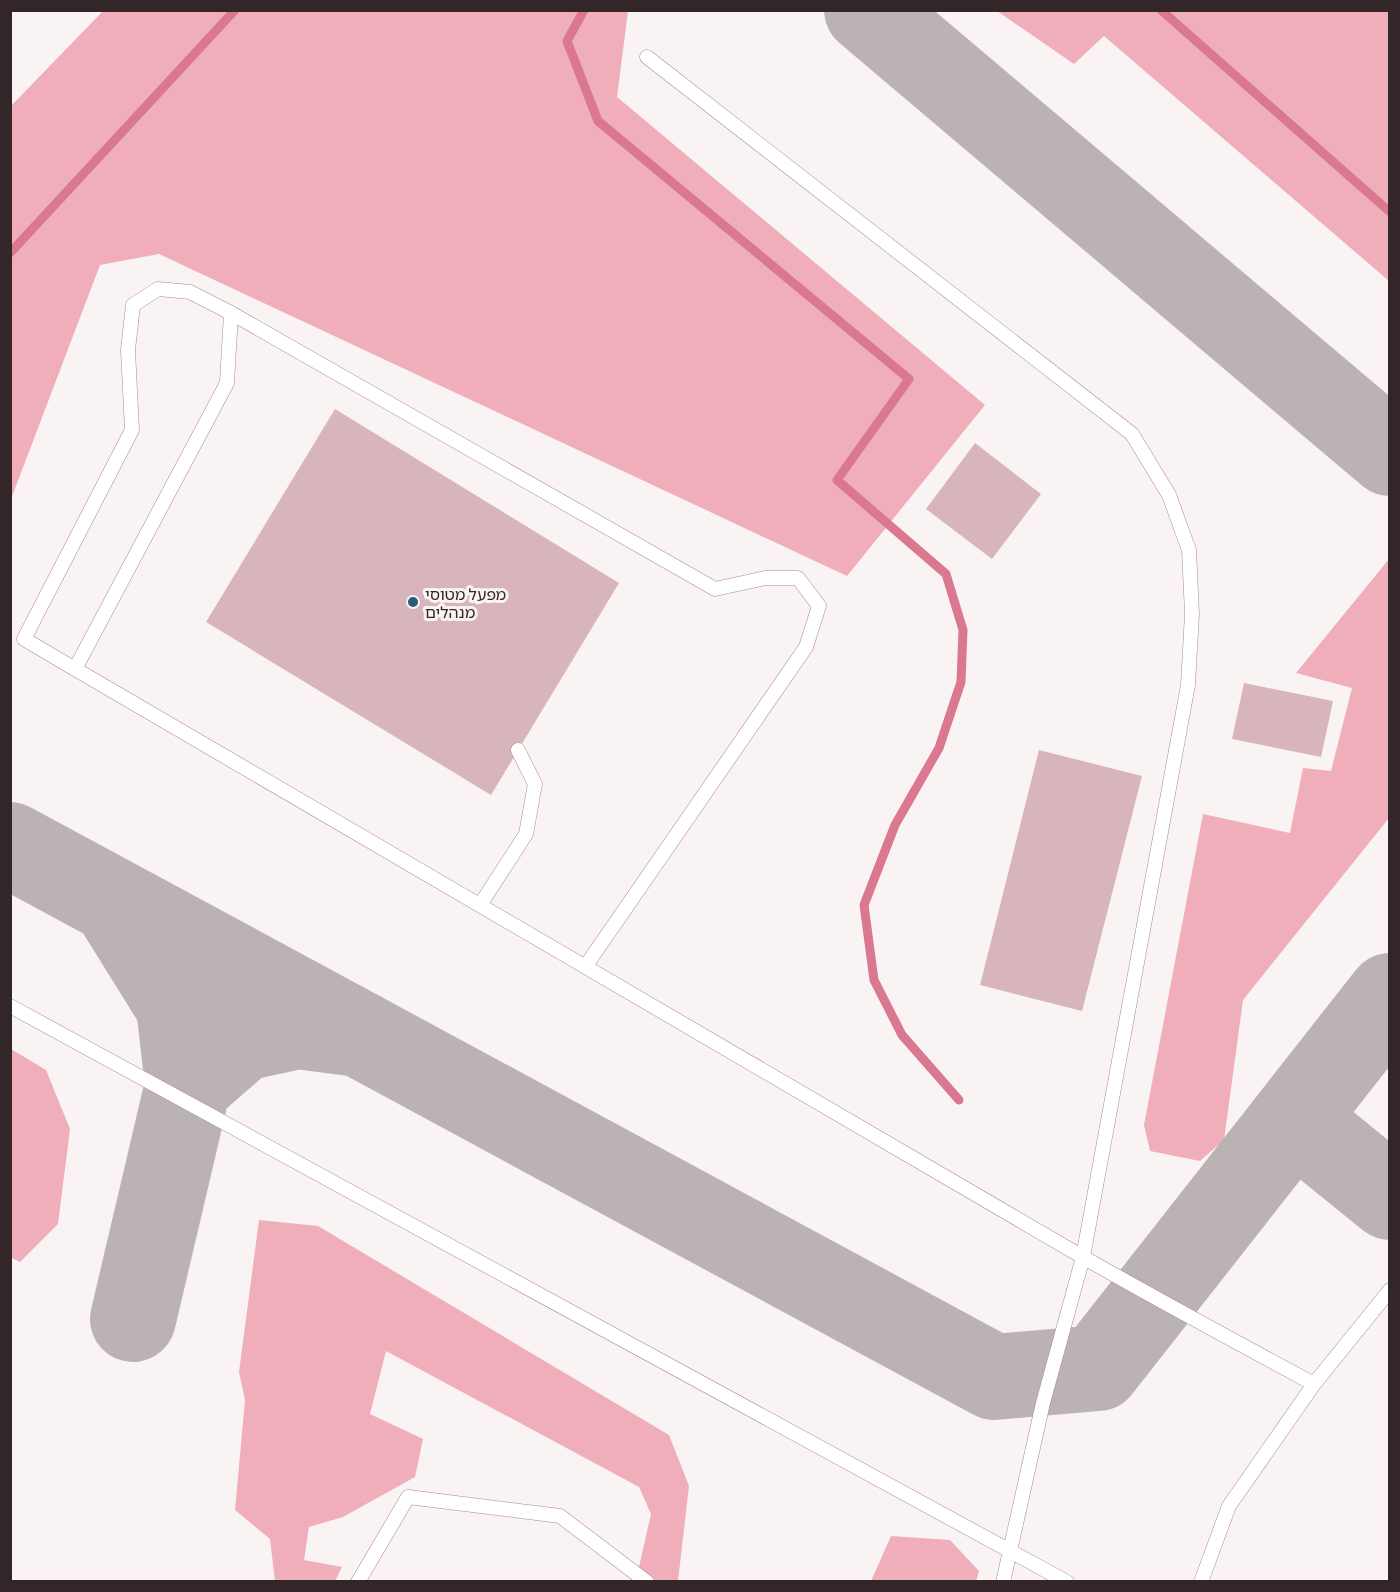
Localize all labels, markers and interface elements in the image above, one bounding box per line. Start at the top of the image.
place label: מפעל מטוסי מנהלים [425,584,506,621]
marker: מפעל מטוסי מנהלים [406,595,420,609]

